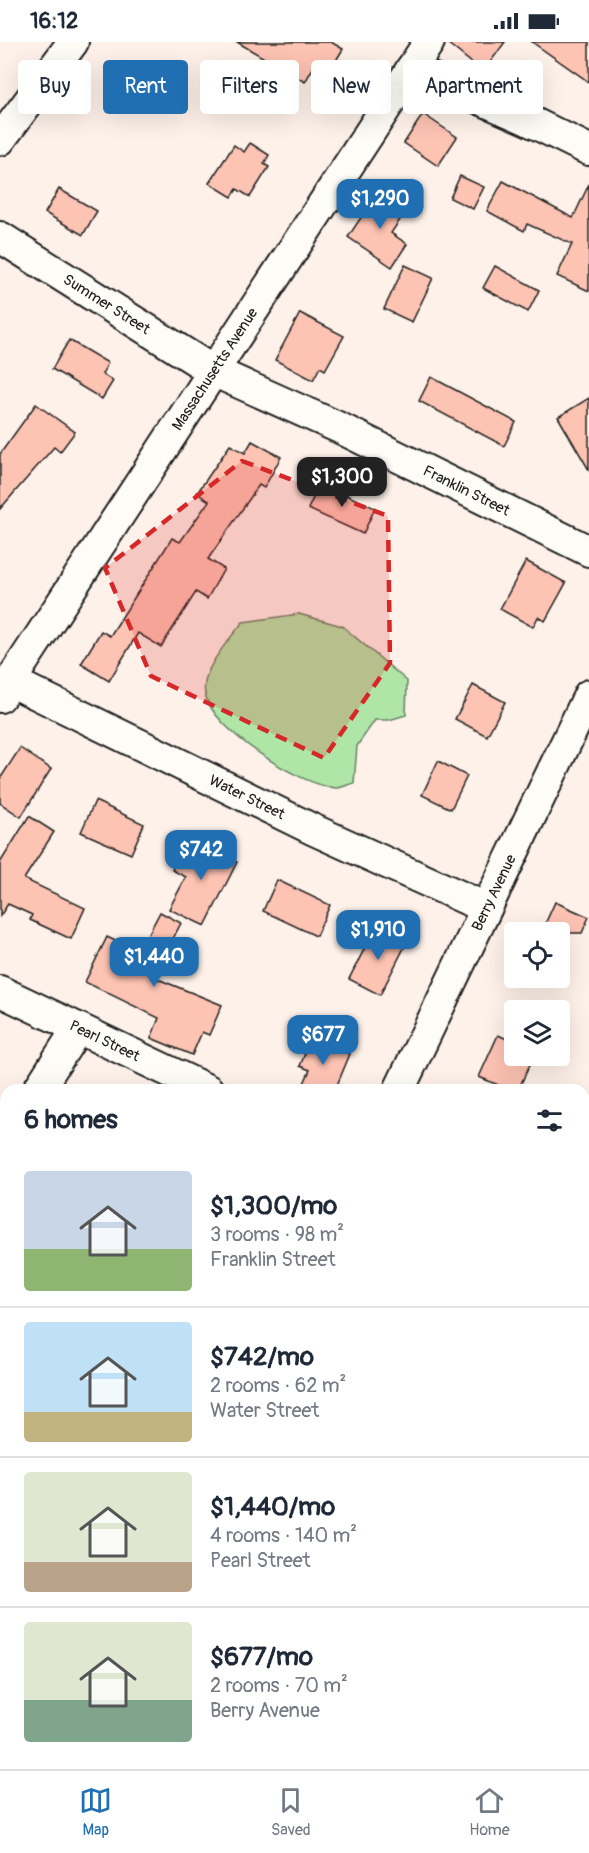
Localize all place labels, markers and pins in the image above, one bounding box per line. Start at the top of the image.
pin: $1,290 [331,179,429,230]
pin: $1,300 [293,457,391,508]
pin: $742 [165,830,237,881]
pin: $1,910 [329,910,427,961]
pin: $1,440 [105,937,203,988]
pin: $677 [287,1015,359,1066]

